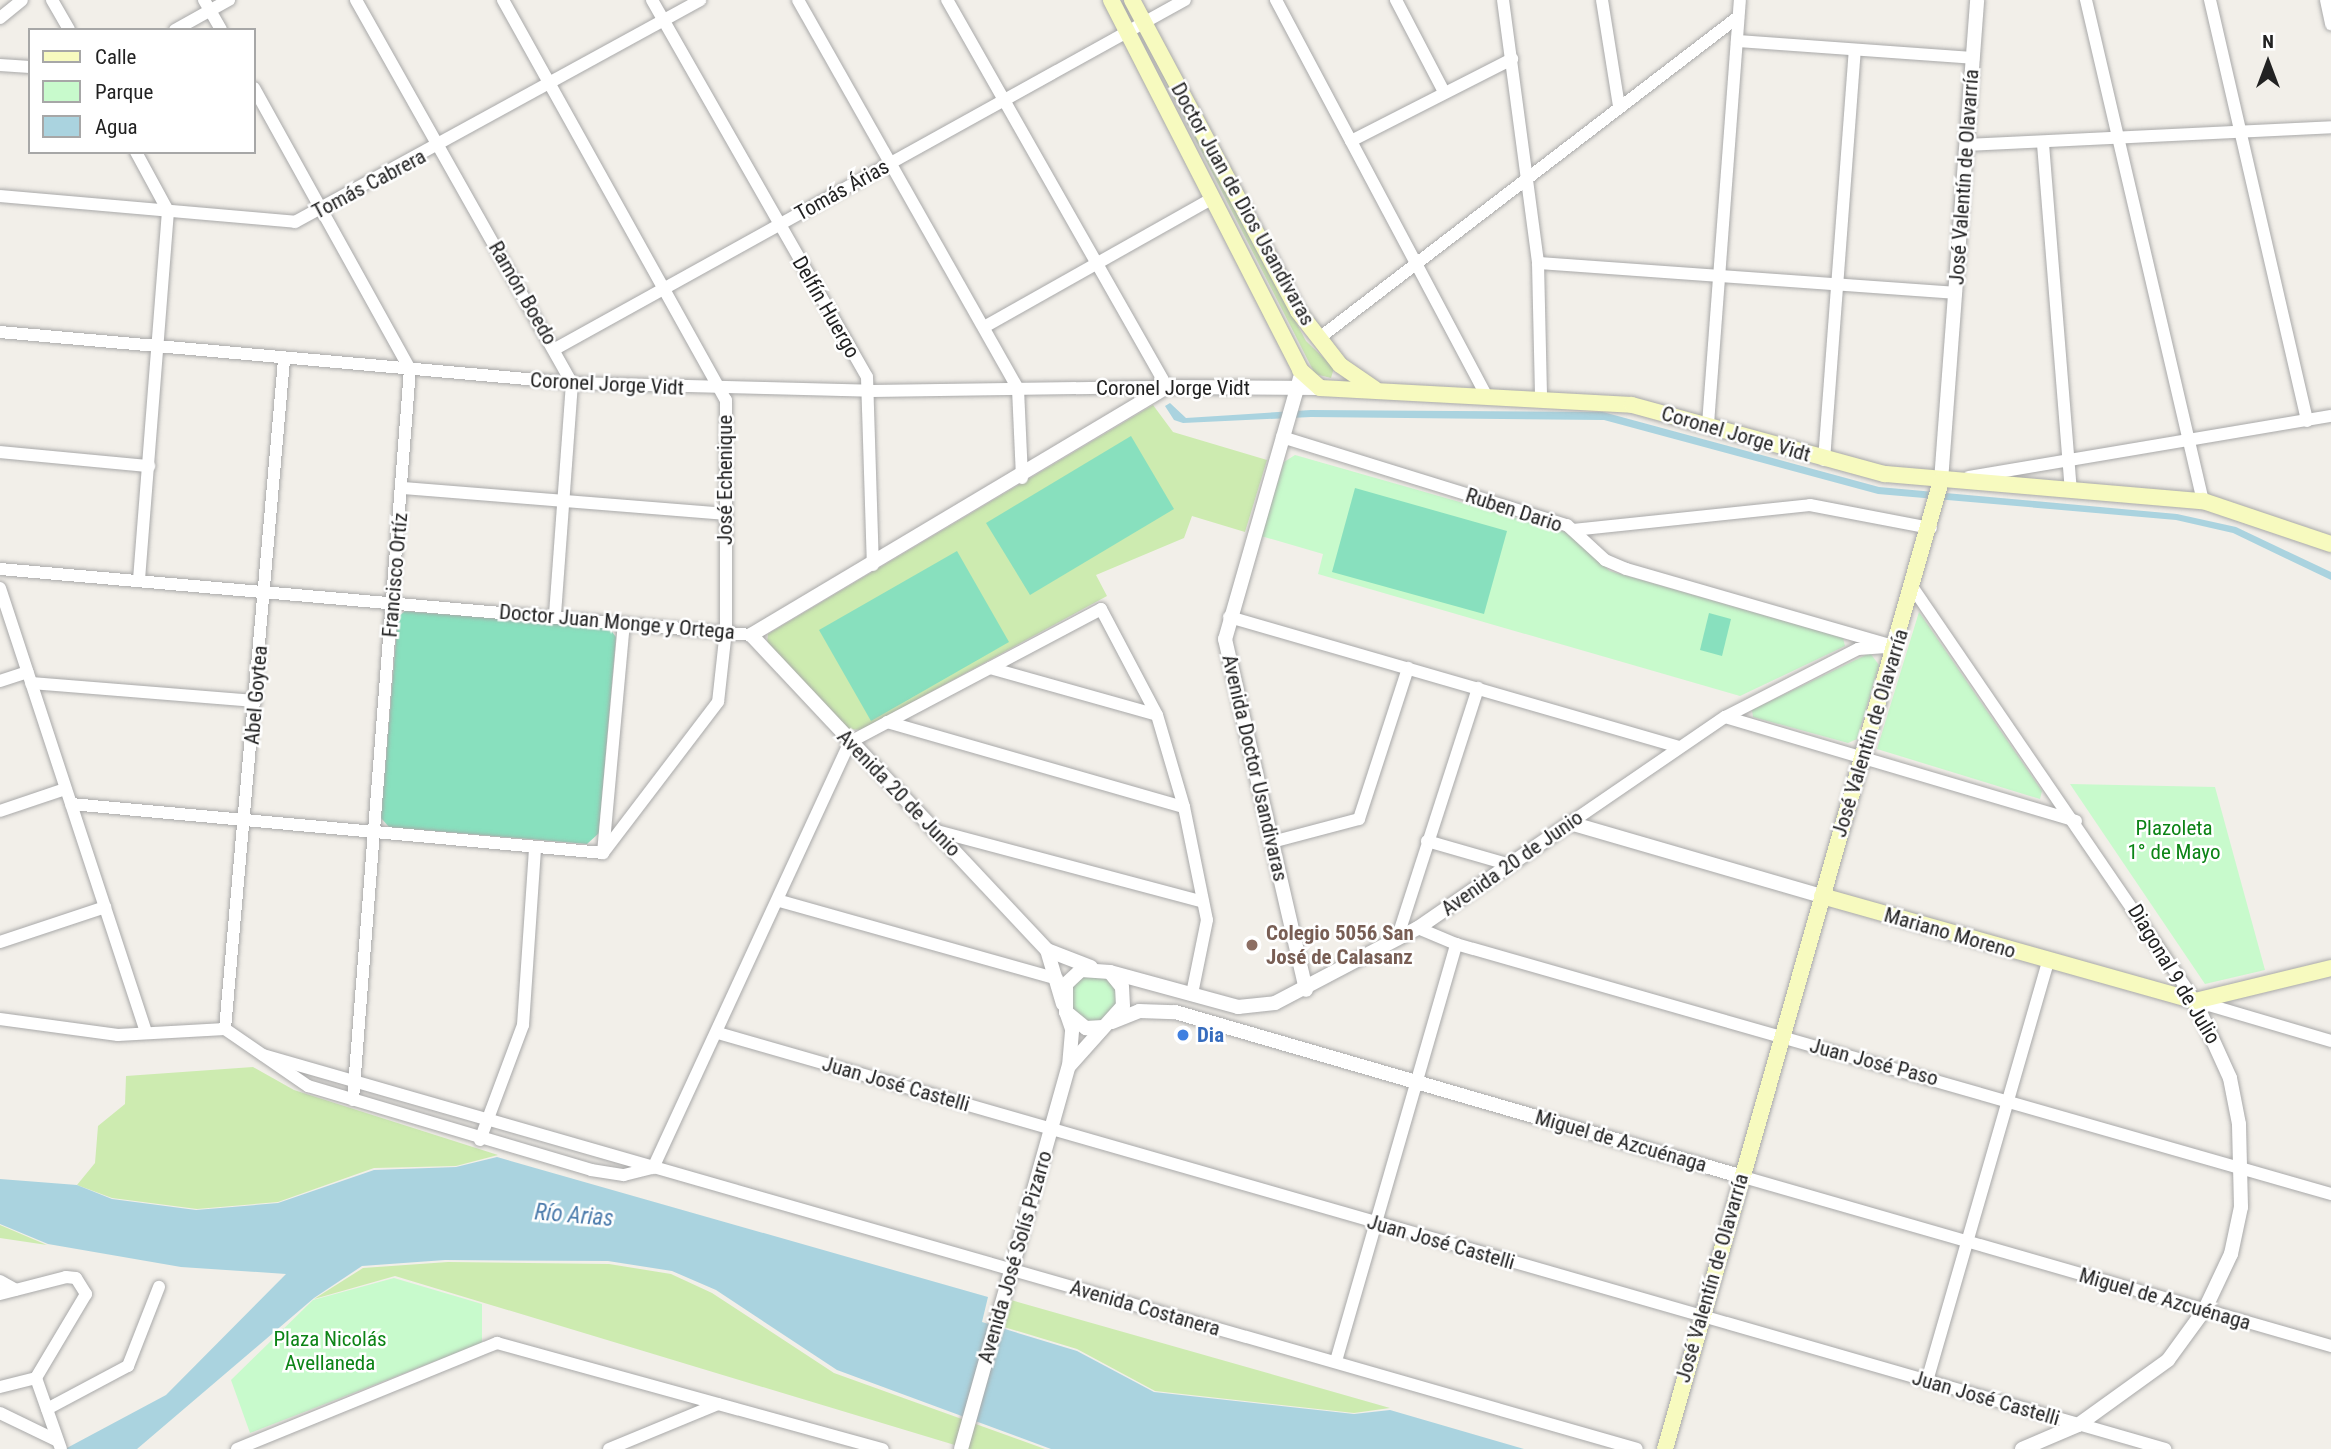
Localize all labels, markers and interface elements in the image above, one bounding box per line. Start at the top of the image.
legend [28,28,256,154]
north arrow [2233,28,2303,98]
text: N [2262,30,2274,53]
text: Calle [95,45,136,69]
street label: José Valentín de Olavarría [1944,68,1984,286]
street label: Doctor Juan de Dios Usandivaras [1166,78,1320,330]
text: Parque [95,80,153,104]
text: Agua [95,115,138,139]
street label: Tomás Cabrera [308,144,430,224]
street label: Tomás Árias [791,154,893,226]
street label: Ramón Boedo [483,237,563,349]
street label: Delfín Huergo [787,252,865,362]
street label: Coronel Jorge Vidt [529,367,685,401]
street label: Coronel Jorge Vidt [1096,375,1250,401]
street label: Coronel Jorge Vidt [1659,401,1813,467]
street label: José Echenique [712,415,738,545]
street label: Ruben Dario [1462,483,1566,537]
street label: Francisco Ortíz [377,512,413,638]
street label: Doctor Juan Monge y Ortega [498,599,736,645]
street label: José Valentín de Olavarría [1826,626,1914,840]
street label: Abel Goytea [239,644,273,746]
street label: Avenida Doctor Usandivaras [1217,652,1293,884]
street label: Avenida 20 de Junio [832,724,966,862]
street label: Avenida 20 de Junio [1436,805,1588,921]
park label: Plazoleta 1° de Mayo [2127,815,2221,865]
street label: Diagonal 9 de Julio [2122,900,2226,1048]
street label: Mariano Moreno [1881,902,2019,964]
place label: Colegio 5056 San José de Calasanz [1266,920,1414,970]
marker: Colegio 5056 San José de Calasanz [1244,937,1260,953]
place label: Dia [1197,1022,1224,1048]
marker: Dia [1175,1027,1191,1043]
street label: Juan José Paso [1807,1033,1941,1091]
street label: Juan José Castelli [819,1051,973,1117]
street label: Miguel de Azcuénaga [1532,1104,1710,1178]
street label: Avenida José Solís Pizarro [973,1148,1057,1366]
street label: José Valentín de Olavarría [1670,1171,1754,1385]
water label: Río Arias [533,1199,615,1233]
street label: Juan José Castelli [1364,1209,1518,1275]
street label: Miguel de Azcuénaga [2076,1262,2254,1336]
street label: Avenida Costanera [1067,1275,1223,1341]
park label: Plaza Nicolás Avellaneda [273,1326,387,1376]
street label: Juan José Castelli [1909,1365,2063,1431]

